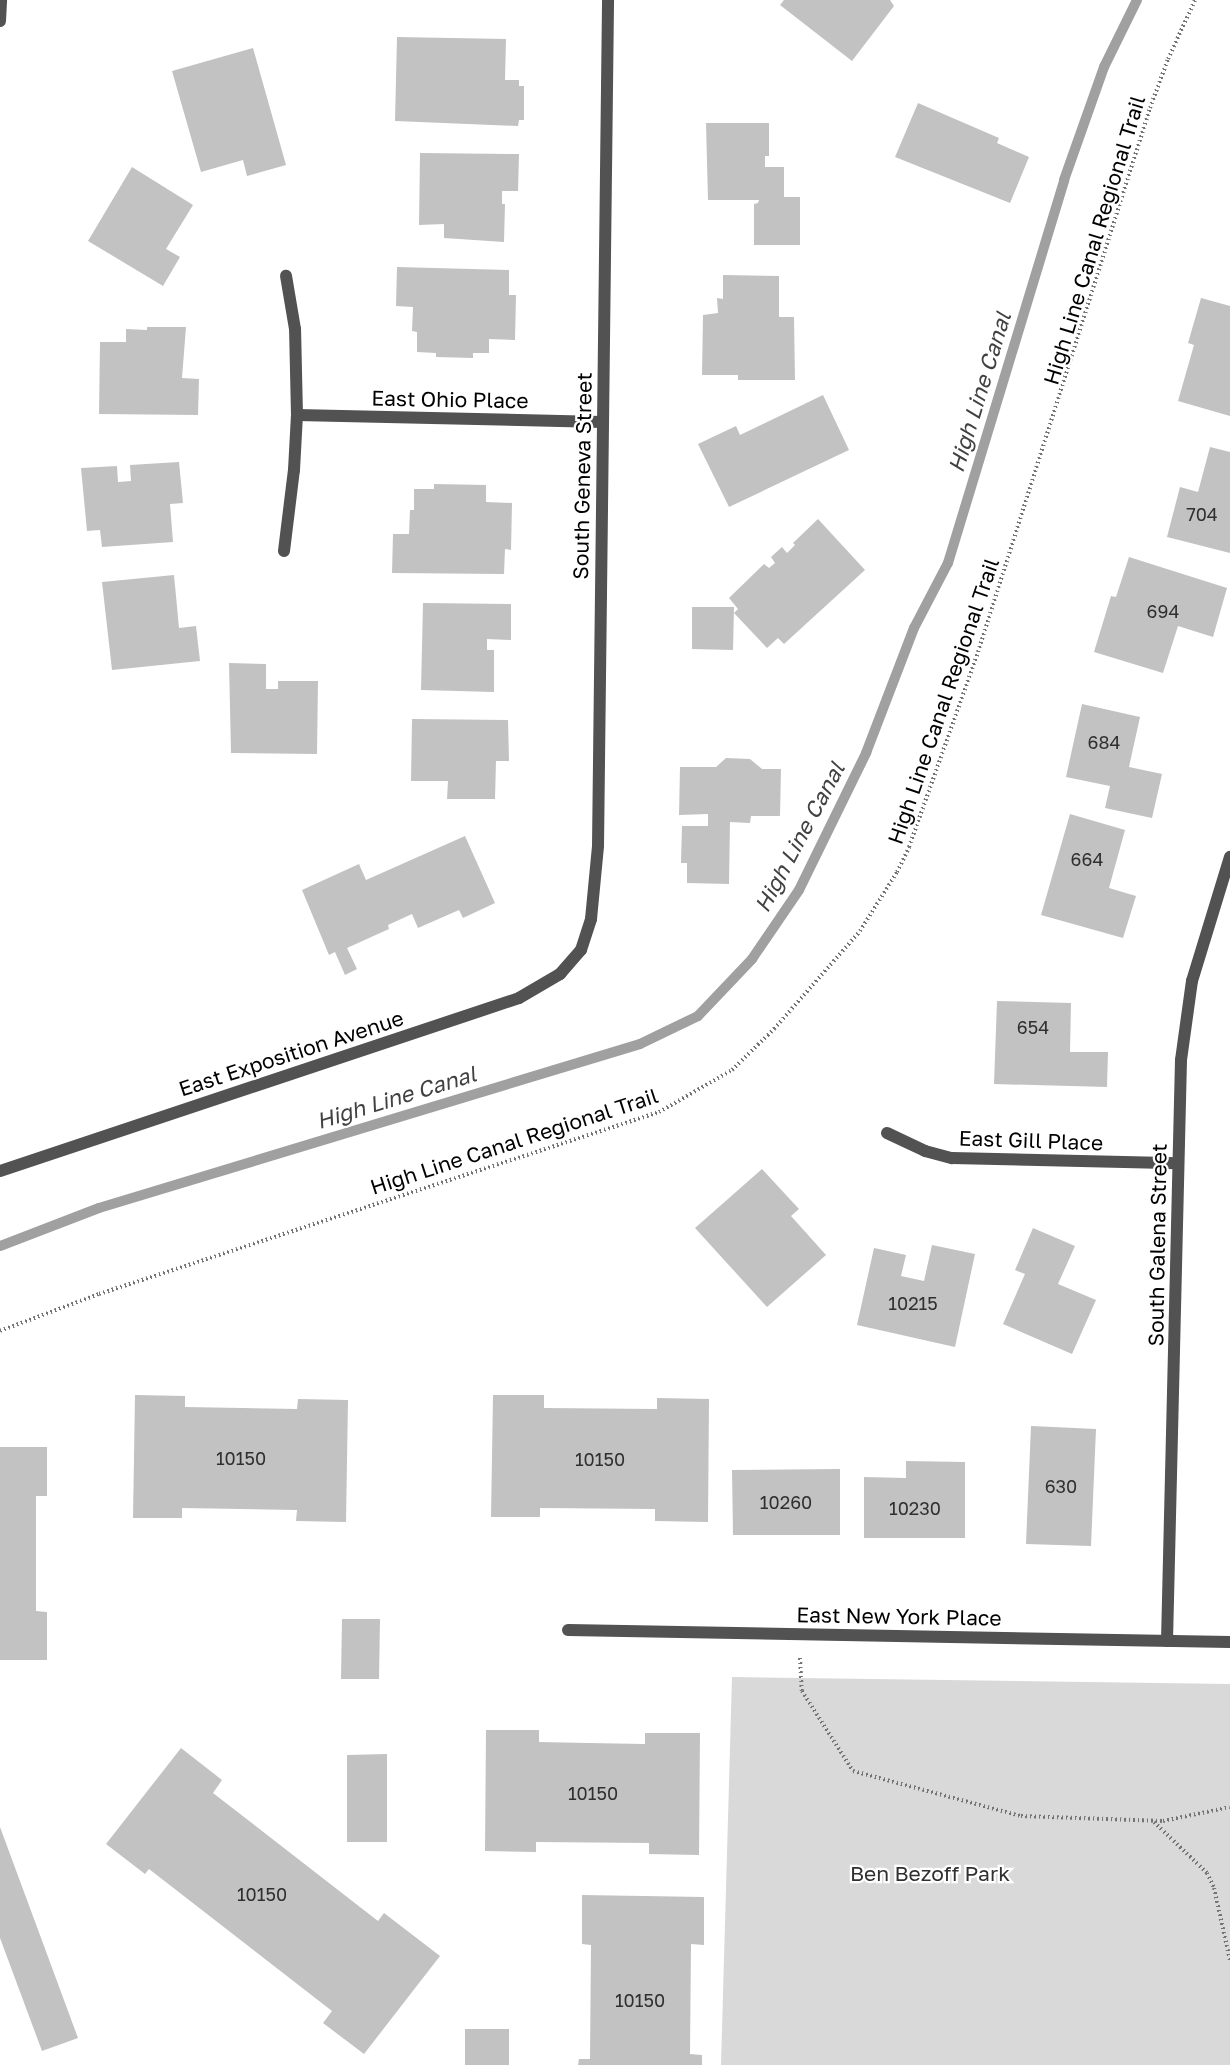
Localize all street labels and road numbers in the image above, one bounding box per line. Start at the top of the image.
street label: High Line Canal Regional Trail [1038,92,1150,388]
street label: South Geneva Street [568,372,596,580]
street label: East Ohio Place [371,385,529,413]
street label: High Line Canal Regional Trail [882,555,1004,847]
street label: East Exposition Avenue [175,1005,407,1101]
street label: High Line Canal Regional Trail [367,1083,661,1199]
street label: East Gill Place [958,1125,1104,1155]
street label: South Galena Street [1143,1143,1171,1347]
street label: East New York Place [796,1602,1002,1630]

